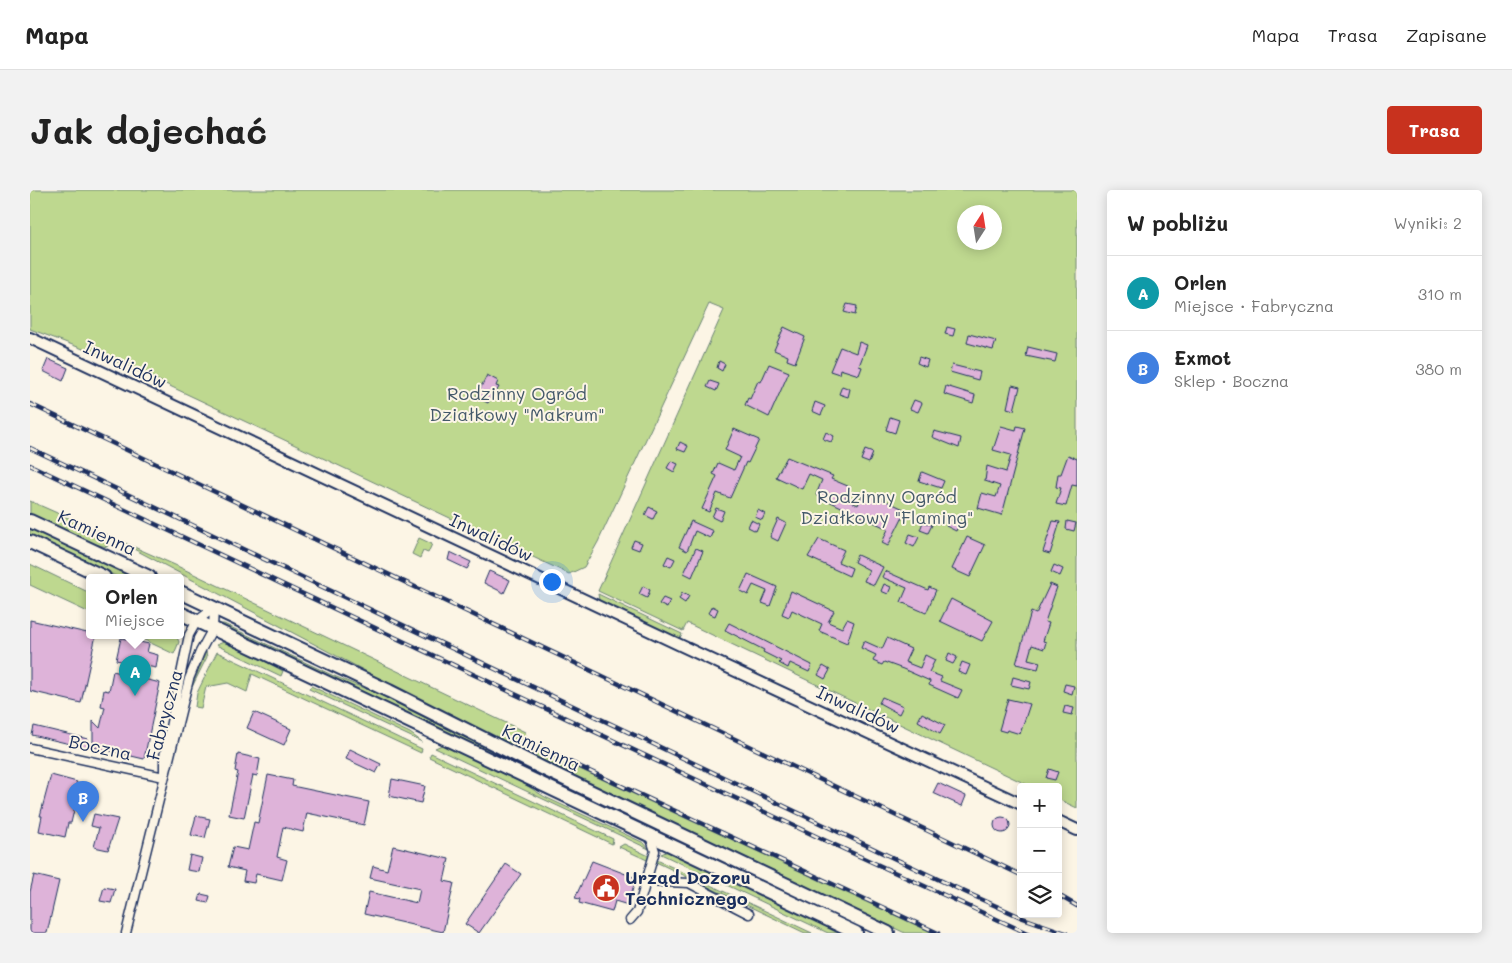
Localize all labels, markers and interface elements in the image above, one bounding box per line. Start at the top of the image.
text: Mapa [25,19,89,50]
text: Mapa [1252,23,1300,47]
text: Trasa [1328,23,1378,47]
text: Zapisane [1406,23,1487,47]
button: Trasa [1387,106,1482,154]
text: Jak dojechać [30,107,267,153]
north arrow [957,205,1002,250]
text: W pobliżu [1127,209,1228,236]
text: Wyniki: 2 [1393,212,1462,233]
text: Orlen [1174,270,1227,295]
text: A [1137,283,1149,304]
text: 310 m [1418,283,1462,304]
text: Miejsce · Fabryczna [1174,295,1334,316]
street label: Inwalidów [80,334,171,394]
text: Exmot [1174,345,1231,370]
text: B [1138,358,1148,379]
text: 380 m [1415,358,1462,379]
text: Sklep · Boczna [1174,370,1289,391]
park label: Rodzinny Ogród Działkowy "Makrum" [429,381,605,426]
park label: Rodzinny Ogród Działkowy "Flaming" [801,484,973,529]
street label: Kamienna [54,503,141,561]
street label: Inwalidów [446,507,537,567]
your location [539,569,565,595]
popup [86,574,184,639]
text: Orlen [105,584,158,609]
text: Miejsce [105,609,165,630]
pin: A [119,655,151,696]
street label: Fabryczna [140,667,188,763]
street label: Inwalidów [813,679,904,739]
street label: Kamienna [498,718,585,776]
street label: Boczna [67,729,134,765]
pin: B [67,781,99,822]
map controls [1017,783,1062,918]
button: + [1017,783,1062,828]
button: − [1017,828,1062,873]
place label: Urząd Dozoru Technicznego [625,865,751,910]
public building icon: Urząd Dozoru Technicznego [591,873,621,903]
button: layers [1017,873,1062,918]

